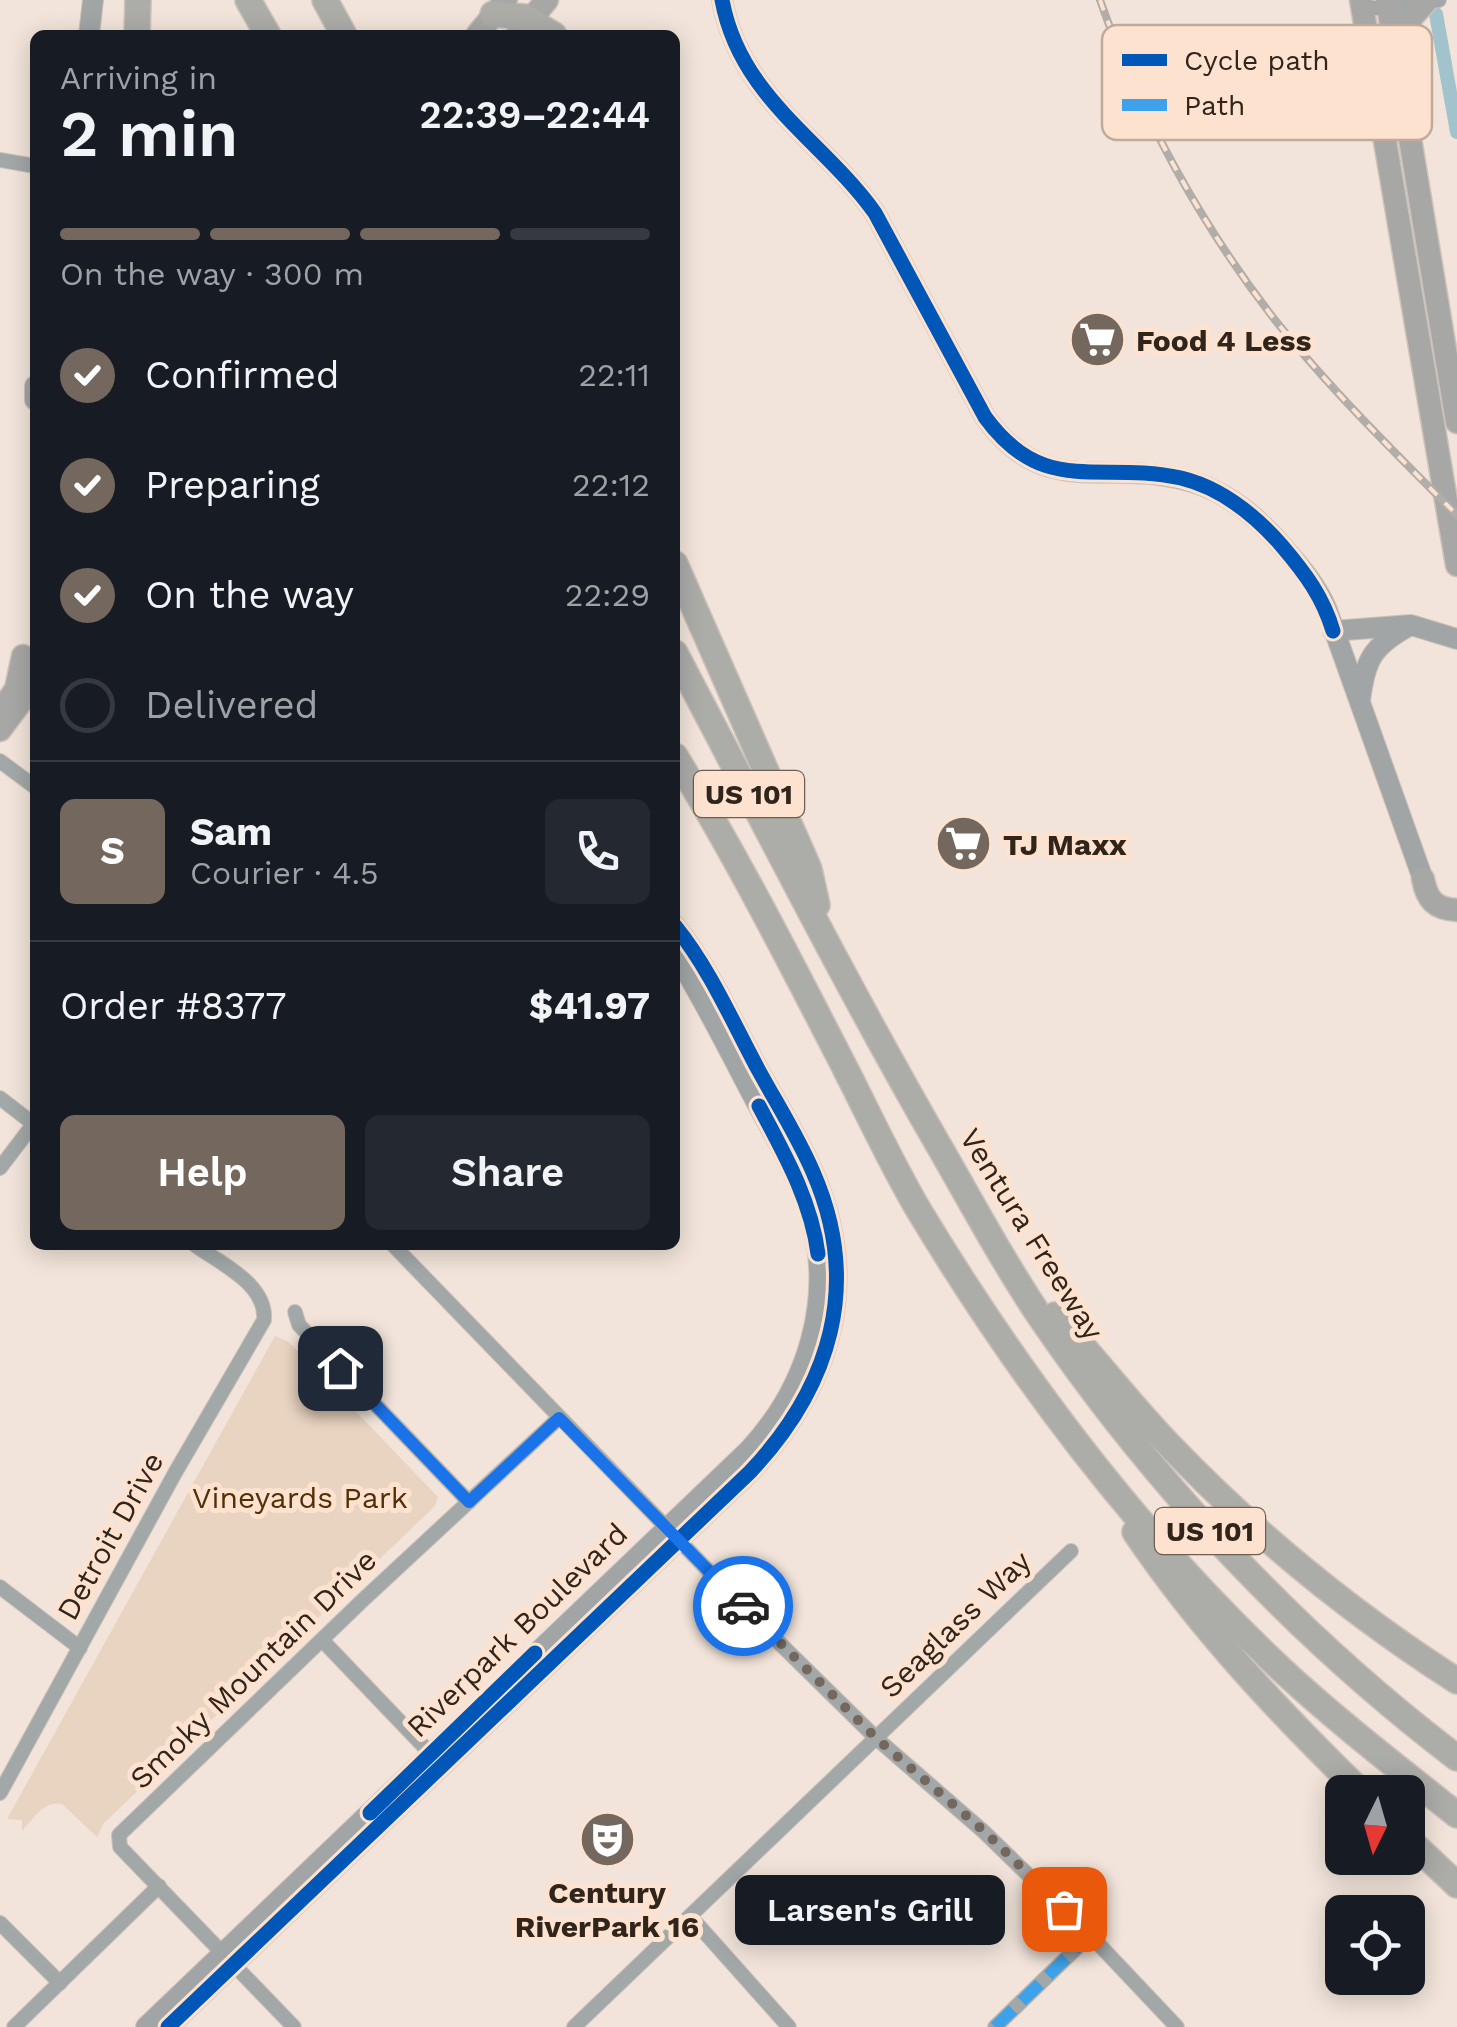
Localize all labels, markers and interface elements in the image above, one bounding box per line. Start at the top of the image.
legend [1102,25,1432,140]
text: Cycle path [1184,44,1330,77]
text: Arriving in [60,59,217,97]
text: Path [1184,89,1245,122]
text: 22:39–22:44 [419,93,650,137]
text: 2 min [60,96,238,172]
text: On the way · 300 m [60,255,364,293]
supermarket icon: Food 4 Less [1067,310,1127,370]
place label: Food 4 Less [1136,323,1311,358]
icon: check [60,348,115,403]
text: Confirmed [145,353,340,397]
text: 22:11 [578,356,650,394]
icon: check [60,458,115,513]
text: Preparing [145,463,320,507]
text: 22:12 [572,466,650,504]
icon: check [60,568,115,623]
text: On the way [145,573,354,617]
text: 22:29 [565,576,650,614]
text: Delivered [145,683,318,727]
road number: US 101 [694,771,804,817]
button: phone [545,799,650,904]
text: Sam [190,810,272,854]
supermarket icon: TJ Maxx [934,814,994,874]
place label: TJ Maxx [1003,827,1127,862]
text: S [100,829,125,873]
text: Courier · 4.5 [190,854,379,892]
text: Order #8377 [60,984,287,1028]
text: $41.97 [529,984,650,1028]
button: Help [60,1115,345,1230]
button: Share [365,1115,650,1230]
street label: Ventura Freeway [953,1122,1111,1347]
pin [298,1326,383,1411]
icon: home [313,1341,368,1396]
street label: Detroit Drive [50,1446,170,1626]
park label: Vineyards Park [192,1480,408,1515]
road number: US 101 [1155,1508,1265,1554]
street label: Riverpark Boulevard [400,1516,634,1744]
street label: Smoky Mountain Drive [123,1542,383,1796]
street label: Seaglass Way [872,1543,1038,1705]
courier [693,1556,793,1656]
icon: car [716,1579,771,1634]
north arrow [1325,1775,1425,1875]
map controls [1325,1775,1425,1995]
theatre icon: Century RiverPark 16 [577,1810,637,1870]
pin [1022,1867,1107,1952]
callout: Larsen's Grill [734,1874,1004,1944]
place label: Century RiverPark 16 [515,1875,699,1944]
icon: bag [1037,1882,1092,1937]
text: Larsen's Grill [767,1891,973,1929]
button: locate [1325,1895,1425,1995]

